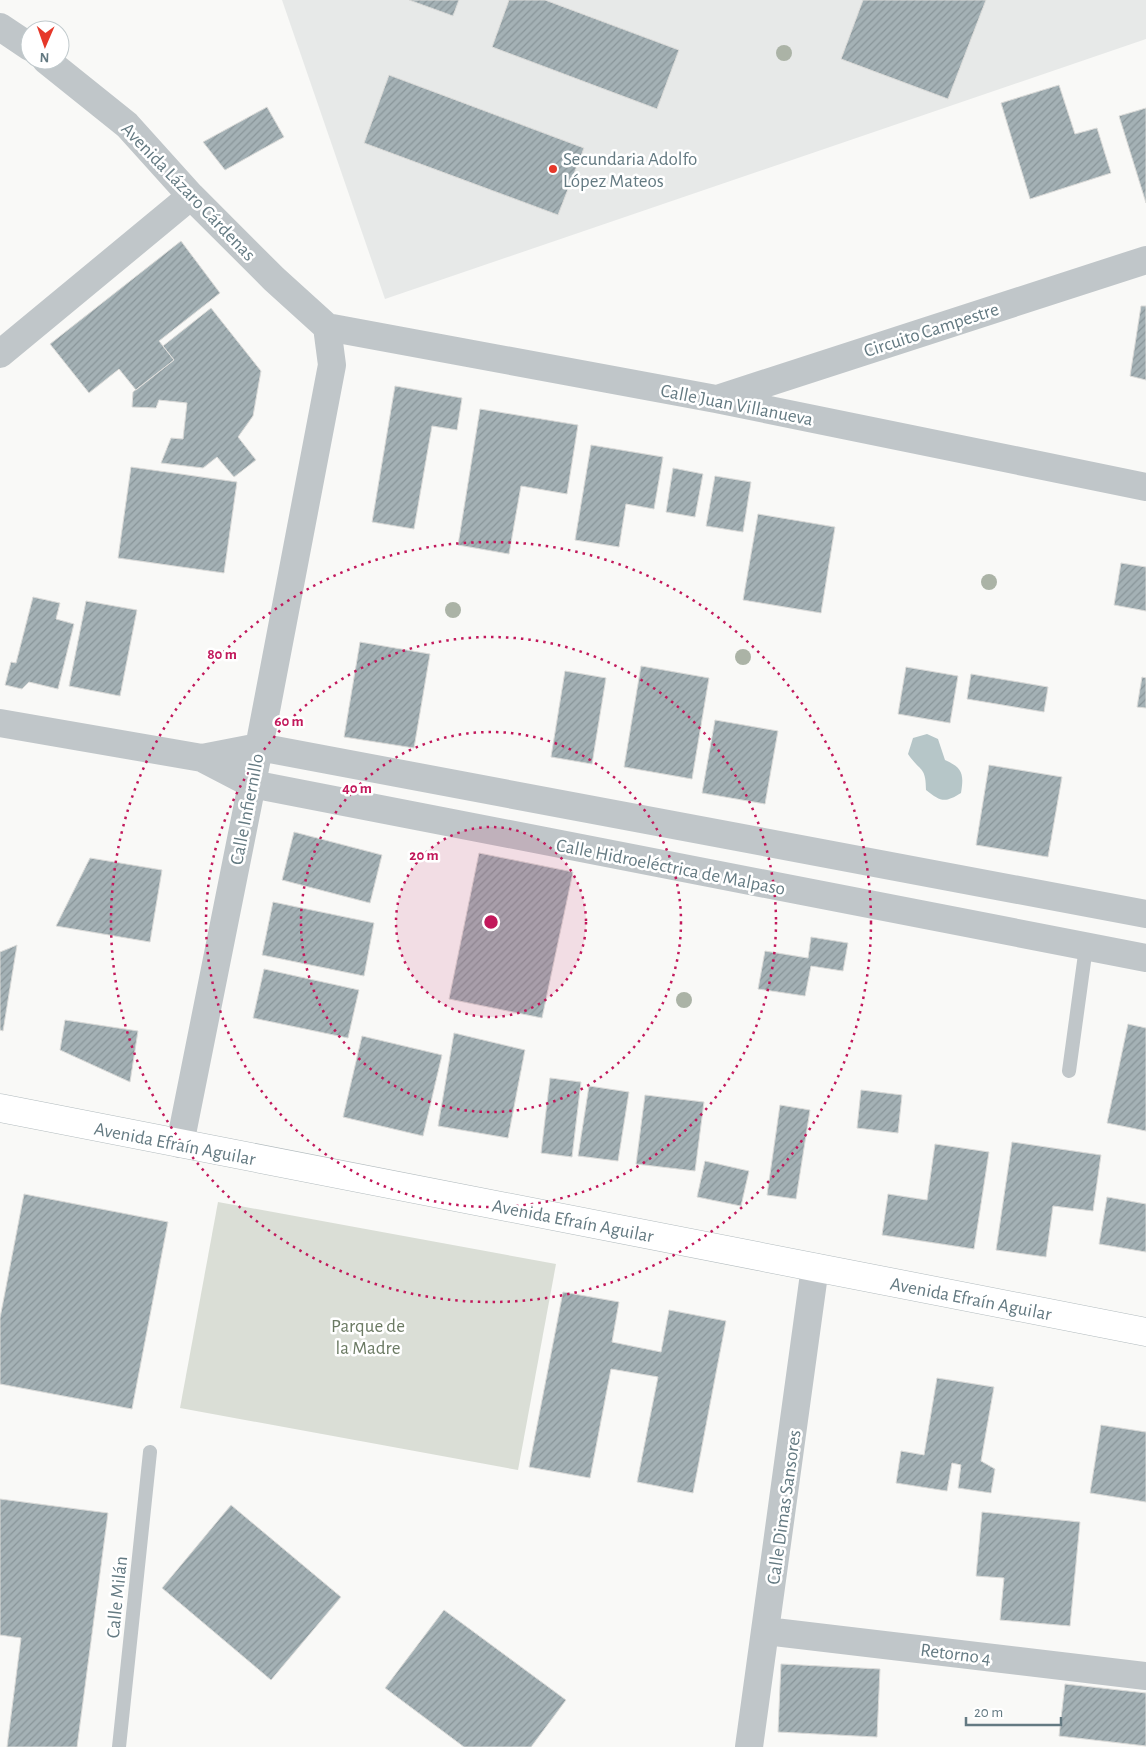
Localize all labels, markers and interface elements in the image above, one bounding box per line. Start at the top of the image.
north arrow [20,20,70,70]
text: N [39,50,50,64]
street label: Avenida Lázaro Cárdenas [117,119,259,265]
place label: Secundaria Adolfo López Mateos [563,150,697,191]
marker: Secundaria Adolfo López Mateos [547,163,559,175]
street label: Circuito Campestre [862,300,1001,361]
street label: Calle Juan Villanueva [659,381,815,430]
text: 80 m [207,647,237,662]
text: 60 m [274,714,304,729]
street label: Calle Infiernillo [227,752,268,867]
text: 40 m [342,781,372,796]
street label: Calle Hidroeléctrica de Malpaso [555,836,787,899]
text: 20 m [409,848,439,863]
centre of rings [482,913,500,931]
street label: Avenida Efraín Aguilar [92,1119,257,1169]
street label: Avenida Efraín Aguilar [490,1196,655,1246]
street label: Avenida Efraín Aguilar [888,1274,1053,1324]
park label: Parque de la Madre [331,1317,405,1358]
street label: Calle Dimas Sansores [764,1429,805,1586]
street label: Calle Milán [104,1555,131,1639]
street label: Retorno 4 [919,1641,992,1668]
scale bar [966,1694,1061,1726]
text: 20 m [974,1705,1003,1720]

